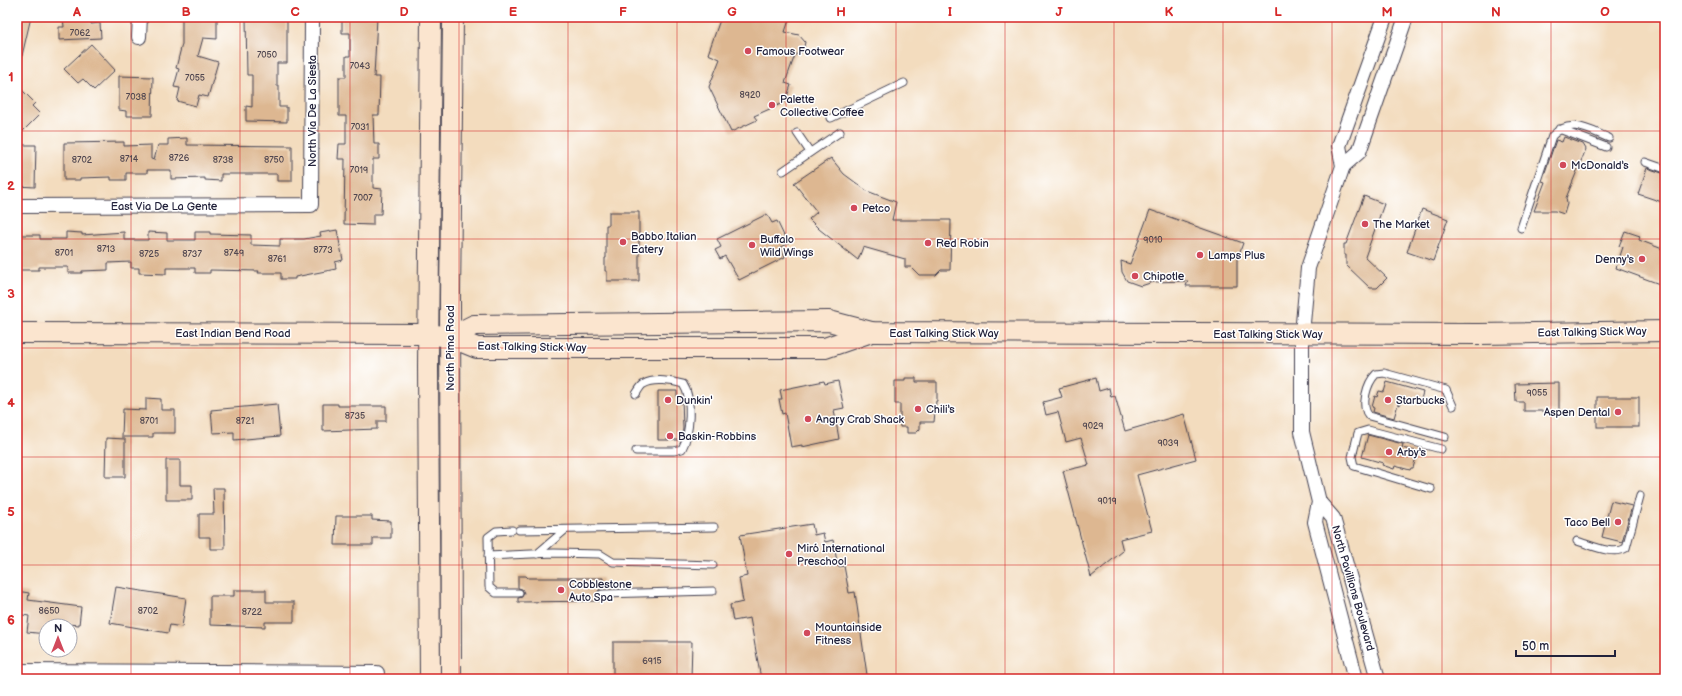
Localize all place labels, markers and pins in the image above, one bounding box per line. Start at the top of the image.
place label: Famous Footwear [756,45,845,58]
marker: Famous Footwear [743,46,753,56]
place label: Palette Collective Coffee [780,93,865,119]
marker: Palette Collective Coffee [767,100,777,110]
place label: McDonald's [1571,159,1629,172]
marker: McDonald's [1558,160,1568,170]
place label: Petco [862,202,890,215]
marker: Petco [849,203,859,213]
place label: The Market [1373,218,1430,231]
marker: The Market [1360,219,1370,229]
place label: Babbo Italian Eatery [631,230,697,256]
place label: Buffalo Wild Wings [760,233,814,259]
marker: Babbo Italian Eatery [618,237,628,247]
place label: Red Robin [936,237,989,250]
marker: Red Robin [923,238,933,248]
marker: Buffalo Wild Wings [747,240,757,250]
place label: Lamps Plus [1208,249,1266,262]
marker: Lamps Plus [1195,250,1205,260]
place label: Denny's [1595,253,1635,266]
marker: Denny's [1637,254,1647,264]
place label: Chipotle [1143,270,1185,283]
marker: Chipotle [1130,271,1140,281]
place label: Dunkin' [676,394,713,407]
place label: Starbucks [1396,394,1445,407]
marker: Dunkin' [663,395,673,405]
marker: Starbucks [1383,395,1393,405]
place label: Chili's [926,403,955,416]
marker: Chili's [913,404,923,414]
place label: Aspen Dental [1544,406,1610,419]
marker: Aspen Dental [1613,407,1623,417]
place label: Angry Crab Shack [816,413,905,426]
marker: Angry Crab Shack [803,414,813,424]
place label: Baskin-Robbins [678,430,757,443]
marker: Baskin-Robbins [665,431,675,441]
place label: Arby's [1397,446,1426,459]
marker: Arby's [1384,447,1394,457]
place label: Taco Bell [1564,516,1610,529]
marker: Taco Bell [1613,517,1623,527]
place label: Miró International Preschool [797,542,885,568]
marker: Miró International Preschool [784,549,794,559]
place label: Cobblestone Auto Spa [569,578,632,604]
marker: Cobblestone Auto Spa [556,585,566,595]
place label: Mountainside Fitness [815,621,882,647]
marker: Mountainside Fitness [802,628,812,638]

